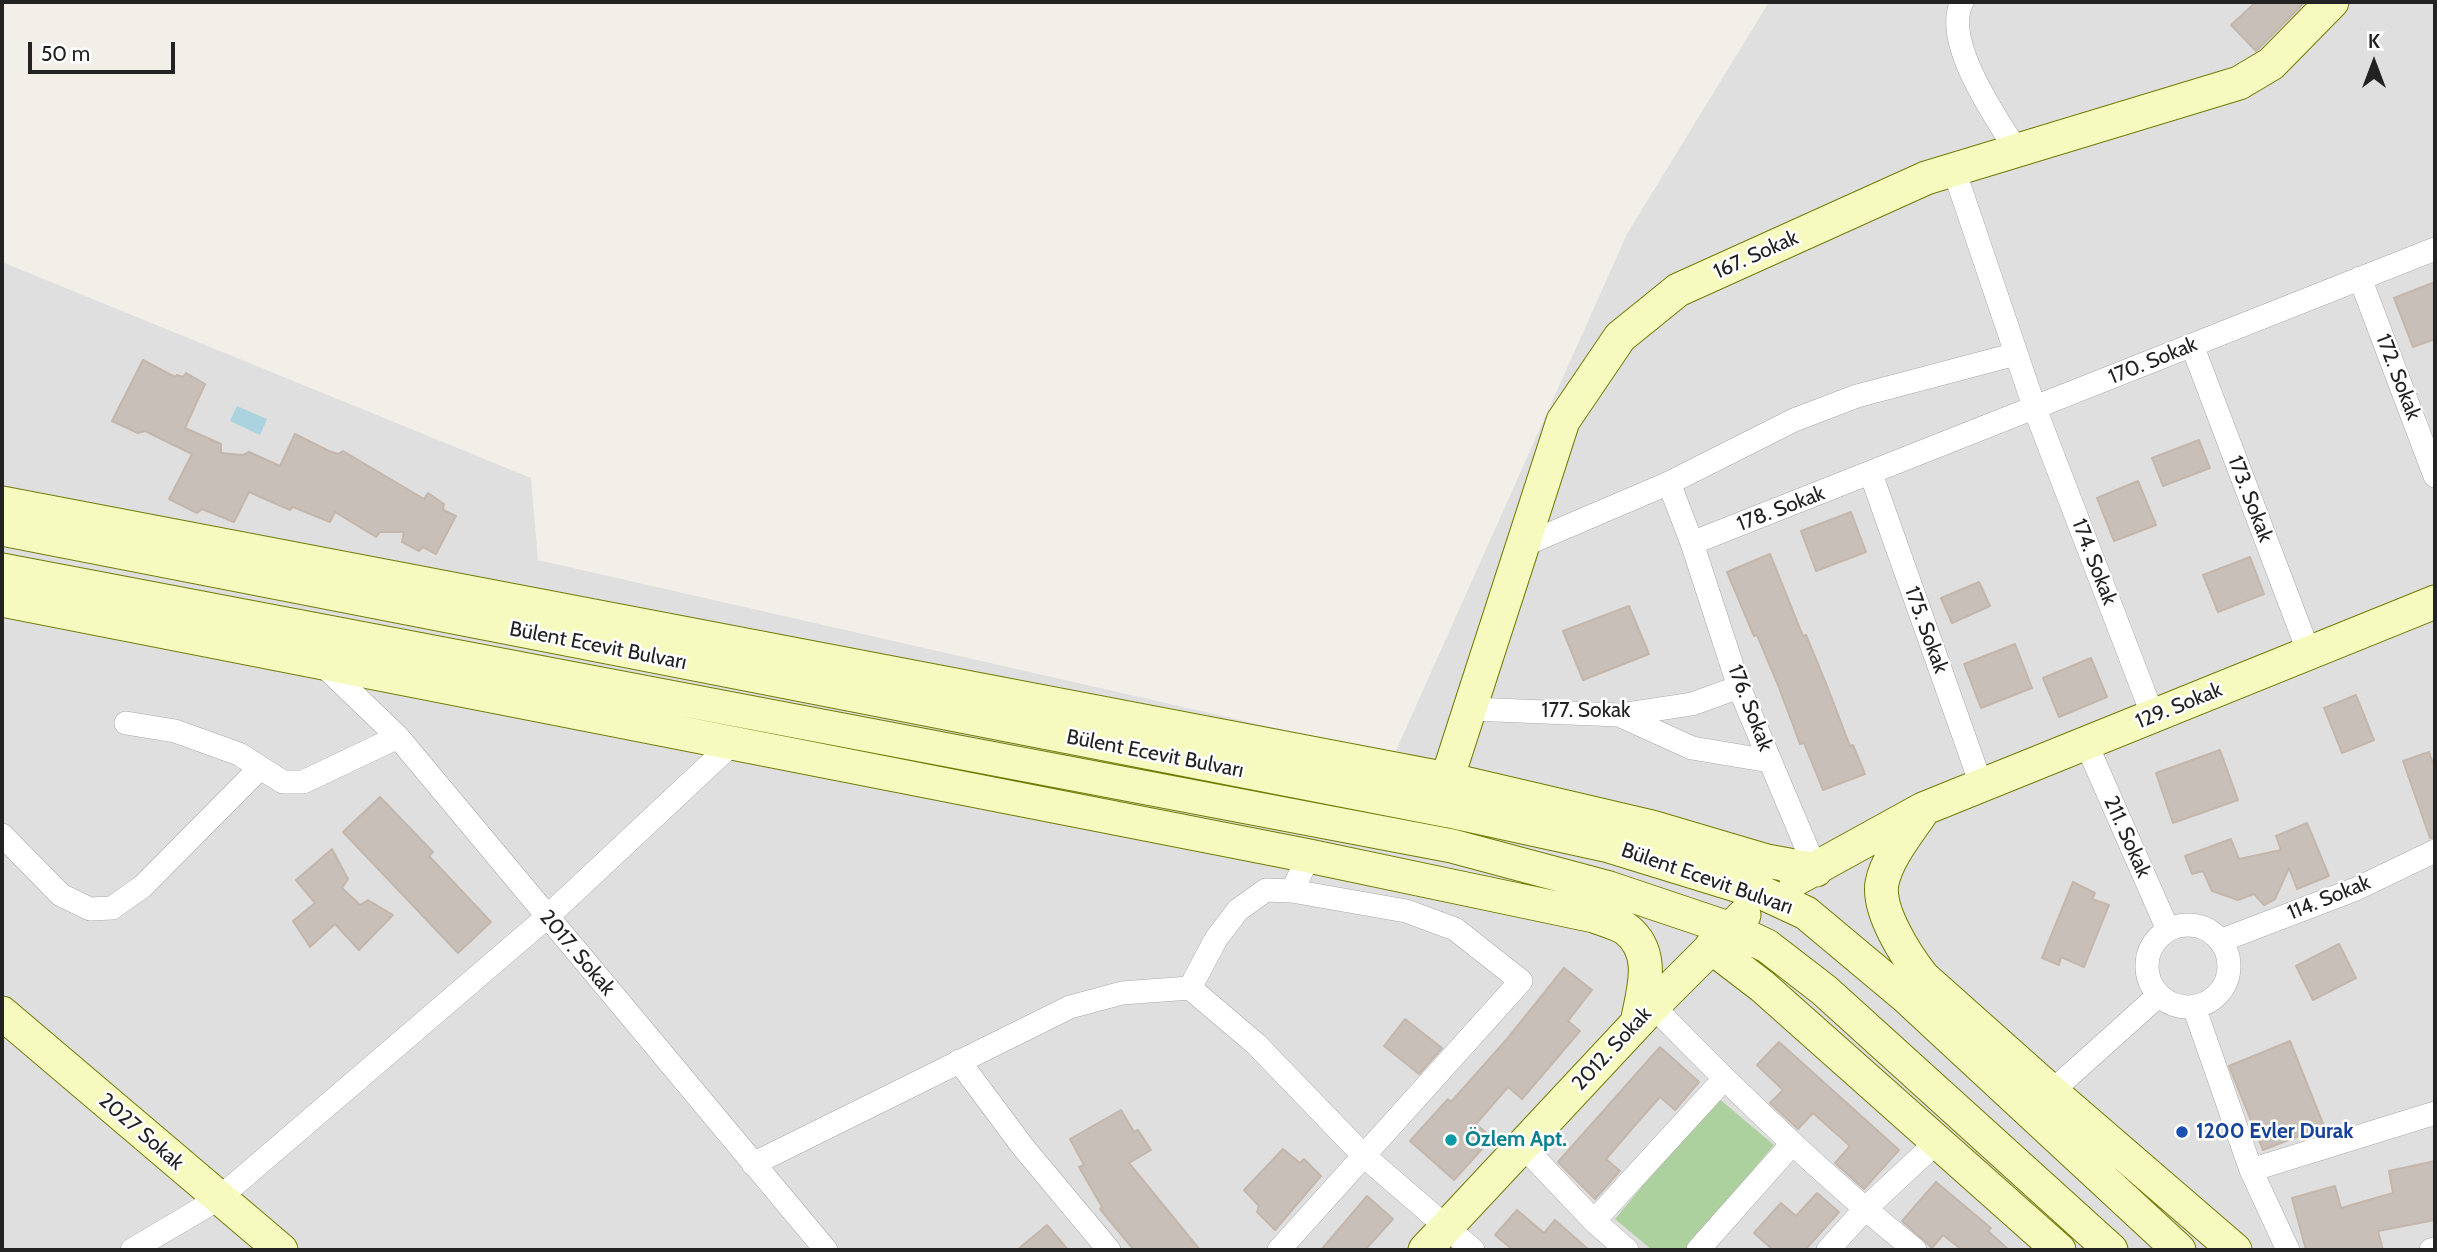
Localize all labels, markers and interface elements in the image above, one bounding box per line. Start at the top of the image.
scale bar [32,28,178,72]
north arrow [2339,28,2409,98]
text: K [2368,30,2380,53]
text: 50 m [41,41,90,66]
street label: 167. Sokak [1710,225,1802,285]
street label: 172. Sokak [2370,330,2426,424]
street label: 170. Sokak [2105,332,2201,390]
street label: 173. Sokak [2222,452,2278,546]
street label: 178. Sokak [1734,481,1828,537]
street label: 174. Sokak [2066,515,2122,609]
street label: 175. Sokak [1899,583,1953,677]
street label: Bülent Ecevit Bulvarı [507,616,689,676]
street label: 176. Sokak [1722,661,1778,755]
street label: 129. Sokak [2132,677,2226,735]
street label: 177. Sokak [1542,698,1630,724]
street label: Bülent Ecevit Bulvarı [1064,724,1246,784]
street label: 211. Sokak [2098,792,2156,882]
street label: Bülent Ecevit Bulvarı [1618,838,1796,920]
street label: 114. Sokak [2284,870,2374,926]
street label: 2017. Sokak [534,905,620,1001]
street label: 2012. Sokak [1567,1002,1657,1096]
street label: 2027 Sokak [93,1088,189,1176]
place label: 1200 Evler Durak [2196,1119,2353,1145]
marker: 1200 Evler Durak [2174,1124,2190,1140]
place label: Özlem Apt. [1465,1127,1567,1153]
marker: Özlem Apt. [1443,1132,1459,1148]

